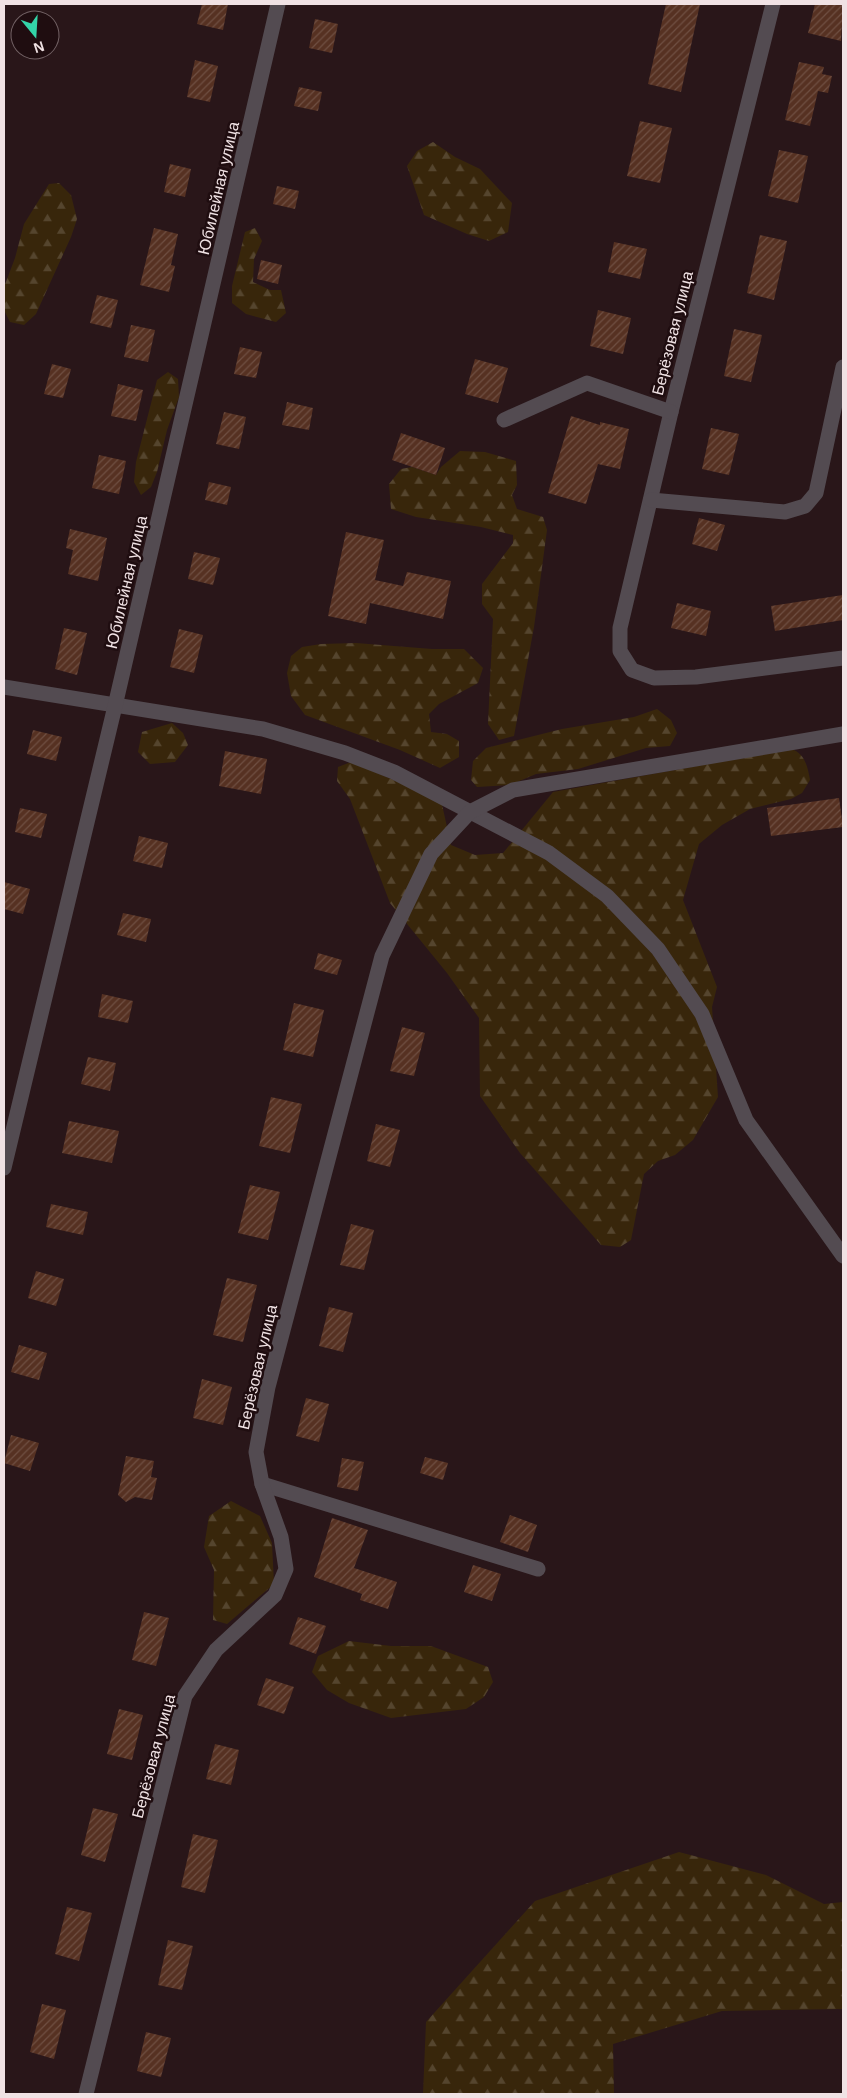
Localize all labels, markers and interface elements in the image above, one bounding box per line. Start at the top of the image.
north arrow [10,10,60,60]
text: N [32,38,46,57]
street label: Юбилейная улица [195,120,242,256]
street label: Берёзовая улица [649,269,696,397]
street label: Юбилейная улица [103,514,150,650]
street label: Берёзовая улица [235,1303,280,1431]
street label: Берёзовая улица [129,1692,178,1820]

